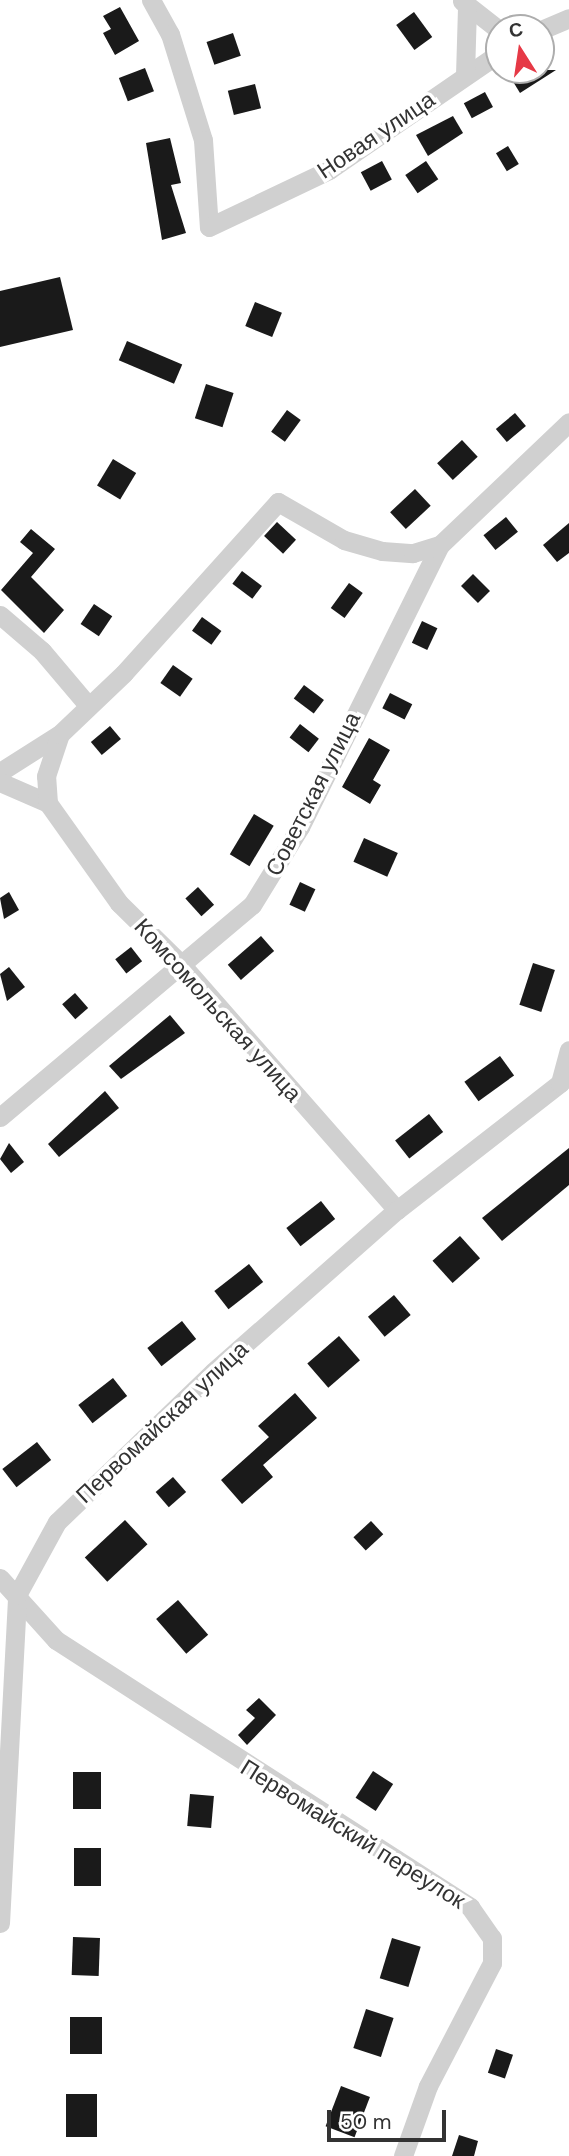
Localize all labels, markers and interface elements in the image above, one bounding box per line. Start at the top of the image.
north arrow [485,14,555,84]
text: С [507,16,525,44]
street label: Новая улица [312,86,440,184]
street label: Советская улица [260,707,366,881]
street label: Комсомольская улица [129,913,307,1107]
street label: Первомайская улица [70,1335,254,1509]
street label: Первомайский переулок [236,1753,470,1915]
scale bar [331,2096,450,2140]
text: 50 m [340,2108,391,2136]

